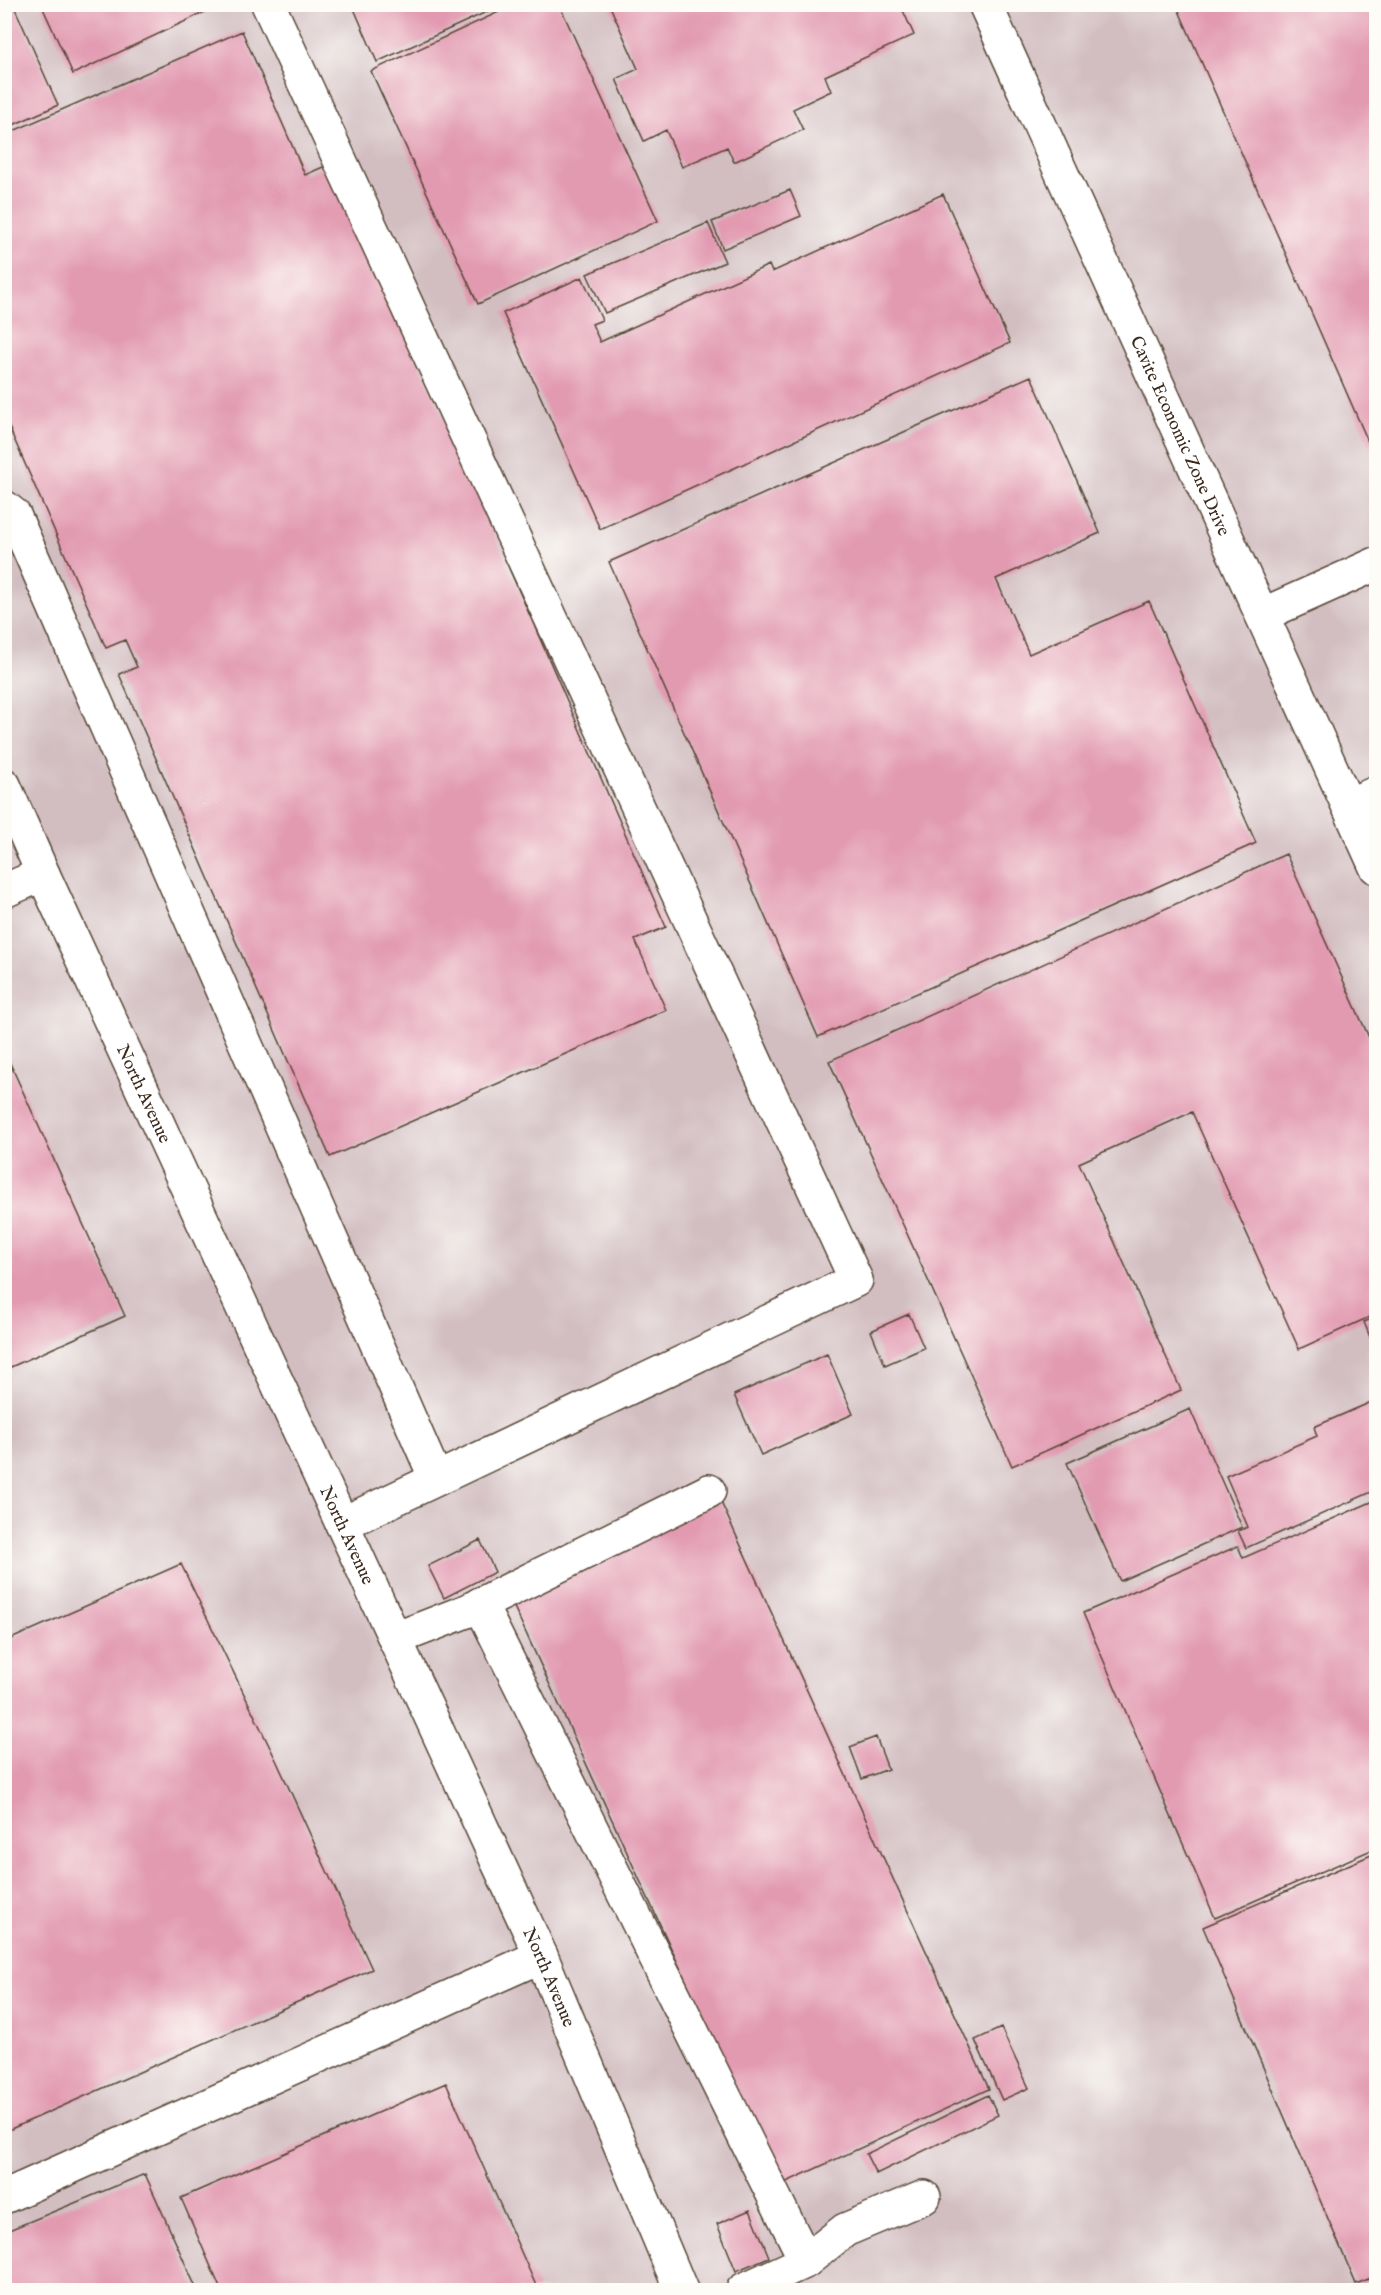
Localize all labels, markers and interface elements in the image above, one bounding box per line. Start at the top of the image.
street label: Cavite Economic Zone Drive [1124,333,1235,540]
street label: North Avenue [110,1041,175,1147]
street label: North Avenue [313,1483,379,1589]
street label: North Avenue [517,1924,580,2031]

